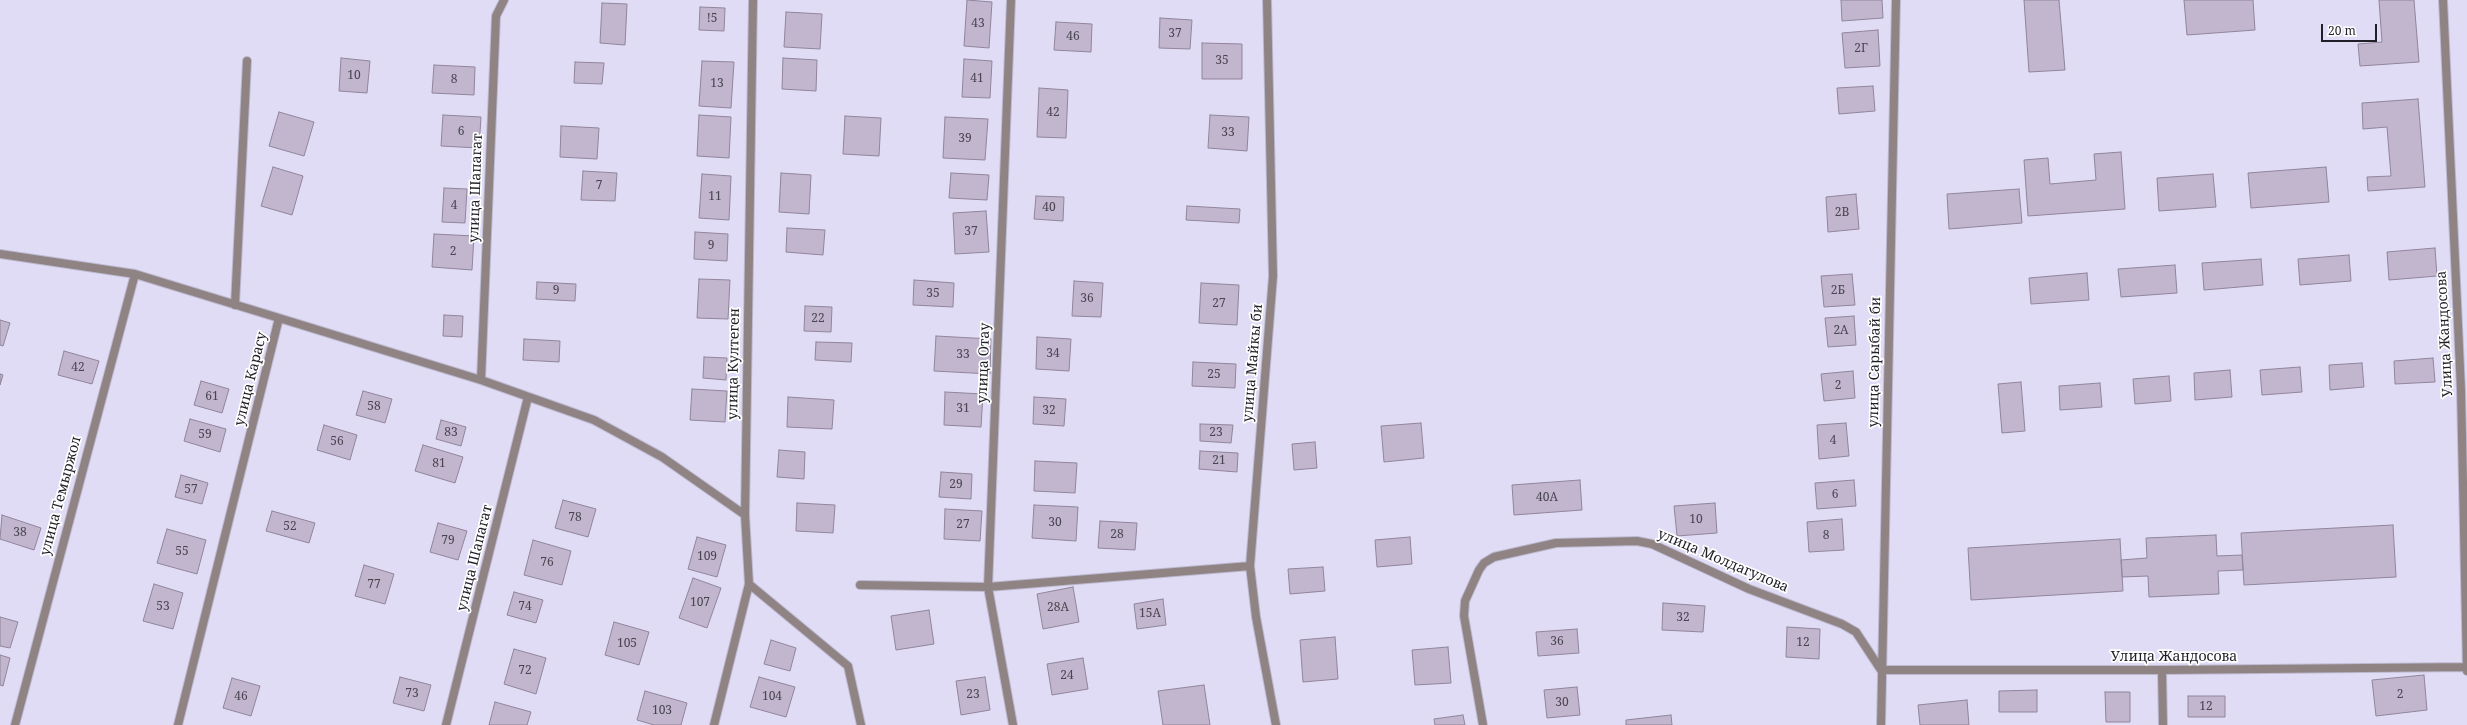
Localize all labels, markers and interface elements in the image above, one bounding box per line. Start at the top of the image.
house number: !5 [707,12,717,26]
scale bar [2323,16,2379,42]
house number: 43 [971,17,985,31]
text: 20 m [2328,22,2356,39]
house number: 37 [1168,27,1182,41]
house number: 46 [1066,30,1080,44]
house number: 2Г [1854,42,1868,56]
house number: 35 [1215,54,1229,68]
house number: 10 [347,69,361,83]
house number: 41 [970,72,984,86]
house number: 8 [451,73,457,87]
house number: 13 [710,77,724,91]
house number: 42 [1046,106,1060,120]
house number: 6 [458,125,464,139]
house number: 33 [1221,126,1235,140]
house number: 39 [958,132,972,146]
street label: улица Шапагат [466,133,486,243]
house number: 7 [596,179,602,193]
house number: 11 [708,190,722,204]
house number: 4 [451,199,457,213]
house number: 40 [1042,201,1056,215]
house number: 2В [1835,206,1849,220]
house number: 37 [964,225,978,239]
house number: 9 [708,239,714,253]
house number: 2 [450,245,456,259]
street label: Улица Жандосова [2433,270,2457,398]
house number: 9 [553,284,559,298]
house number: 2Б [1831,284,1845,298]
house number: 35 [926,287,940,301]
house number: 36 [1080,292,1094,306]
house number: 27 [1212,297,1226,311]
street label: улица Сарыбай би [1865,297,1885,427]
street label: улица Майкы би [1239,303,1267,423]
street label: улица Култеген [725,308,743,420]
house number: 22 [811,312,825,326]
street label: улица Отау [974,322,994,404]
house number: 2А [1833,324,1849,338]
street label: улица Карасу [231,330,271,428]
house number: 34 [1046,347,1060,361]
house number: 33 [956,348,970,362]
house number: 42 [71,361,85,375]
house number: 25 [1207,368,1221,382]
house number: 2 [1835,379,1841,393]
house number: 61 [205,390,219,404]
house number: 58 [367,400,381,414]
house number: 31 [956,402,970,416]
house number: 32 [1042,404,1056,418]
house number: 83 [444,426,458,440]
house number: 23 [1209,426,1223,440]
house number: 59 [198,428,212,442]
street label: улица Темыржол [37,434,85,558]
house number: 4 [1830,434,1836,448]
house number: 56 [330,435,344,449]
house number: 21 [1212,454,1226,468]
house number: 81 [432,457,446,471]
house number: 29 [949,478,963,492]
house number: 57 [184,483,198,497]
house number: 6 [1832,488,1838,502]
house number: 40А [1536,491,1558,505]
street label: улица Шапагат [454,503,496,613]
house number: 78 [568,511,582,525]
house number: 10 [1689,513,1703,527]
house number: 30 [1048,516,1062,530]
house number: 27 [956,518,970,532]
house number: 52 [283,520,297,534]
house number: 38 [13,526,27,540]
street label: улица Молдагулова [1655,526,1791,596]
house number: 28 [1110,528,1124,542]
house number: 8 [1823,529,1829,543]
house number: 79 [441,534,455,548]
house number: 55 [175,545,189,559]
house number: 109 [697,550,717,564]
house number: 76 [540,556,554,570]
house number: 77 [367,578,381,592]
house number: 107 [690,596,710,610]
house number: 53 [156,600,170,614]
house number: 74 [518,600,532,614]
house number: 28А [1047,601,1069,615]
house number: 15А [1139,607,1161,621]
house number: 32 [1676,611,1690,625]
house number: 36 [1550,635,1564,649]
house number: 12 [1796,636,1810,650]
house number: 105 [617,637,637,651]
street label: Улица Жандосова [2111,649,2237,665]
house number: 72 [518,664,532,678]
house number: 24 [1060,669,1074,683]
house number: 73 [405,687,419,701]
house number: 23 [966,688,980,702]
house number: 2 [2397,688,2403,702]
house number: 46 [234,690,248,704]
house number: 104 [762,690,782,704]
house number: 30 [1555,696,1569,710]
house number: 12 [2199,700,2213,714]
house number: 103 [652,704,672,718]

